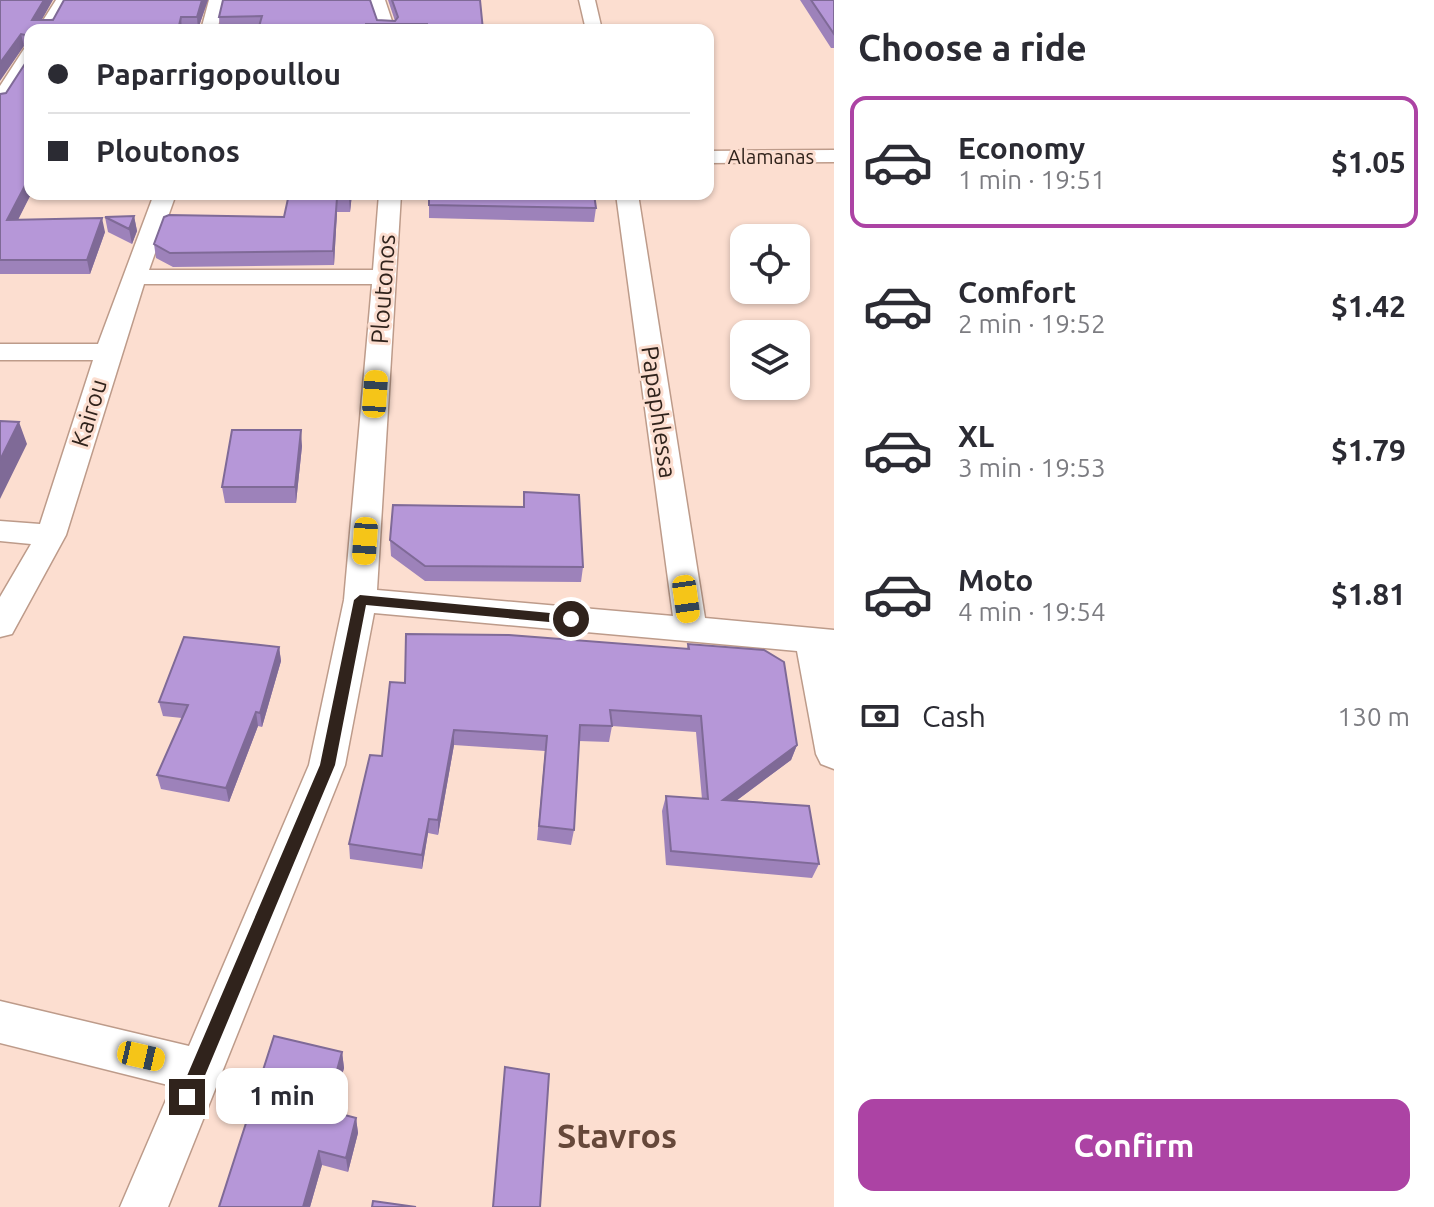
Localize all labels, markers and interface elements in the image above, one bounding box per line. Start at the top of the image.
text: Choose a ride [858,27,1087,68]
text: Paparrigopoullou [96,57,341,91]
icon: car [862,126,934,198]
text: Economy [958,131,1085,165]
text: Ploutonos [96,134,240,168]
street label: Alamanas [728,145,814,168]
text: $1.05 [1331,145,1406,179]
text: 1 min · 19:51 [958,165,1106,194]
map controls [730,224,810,400]
button: locate [730,224,810,304]
street label: Ploutonos [366,233,400,345]
icon: car [862,270,934,342]
text: Comfort [958,275,1076,309]
text: $1.42 [1331,289,1406,323]
text: 2 min · 19:52 [958,309,1106,338]
button: layers [730,320,810,400]
street label: Papaphlessa [636,344,682,480]
car [361,369,389,419]
street label: Kairou [66,376,112,450]
icon: car [862,414,934,486]
text: XL [958,419,994,453]
text: $1.79 [1331,433,1406,467]
text: 3 min · 19:53 [958,453,1106,482]
car [351,516,379,566]
icon: car [862,558,934,630]
text: Moto [958,563,1033,597]
car [671,574,701,624]
text: $1.81 [1331,577,1406,611]
text: 4 min · 19:54 [958,597,1106,626]
route start [553,601,589,637]
icon: cash [858,694,902,738]
text: Cash [922,699,986,733]
text: 130 m [1338,702,1410,731]
car [115,1039,167,1073]
callout: 1 min [215,1069,347,1125]
route end [169,1079,205,1115]
text: 1 min [249,1081,315,1110]
button: Confirm [858,1099,1410,1191]
district label: Stavros [557,1116,677,1154]

